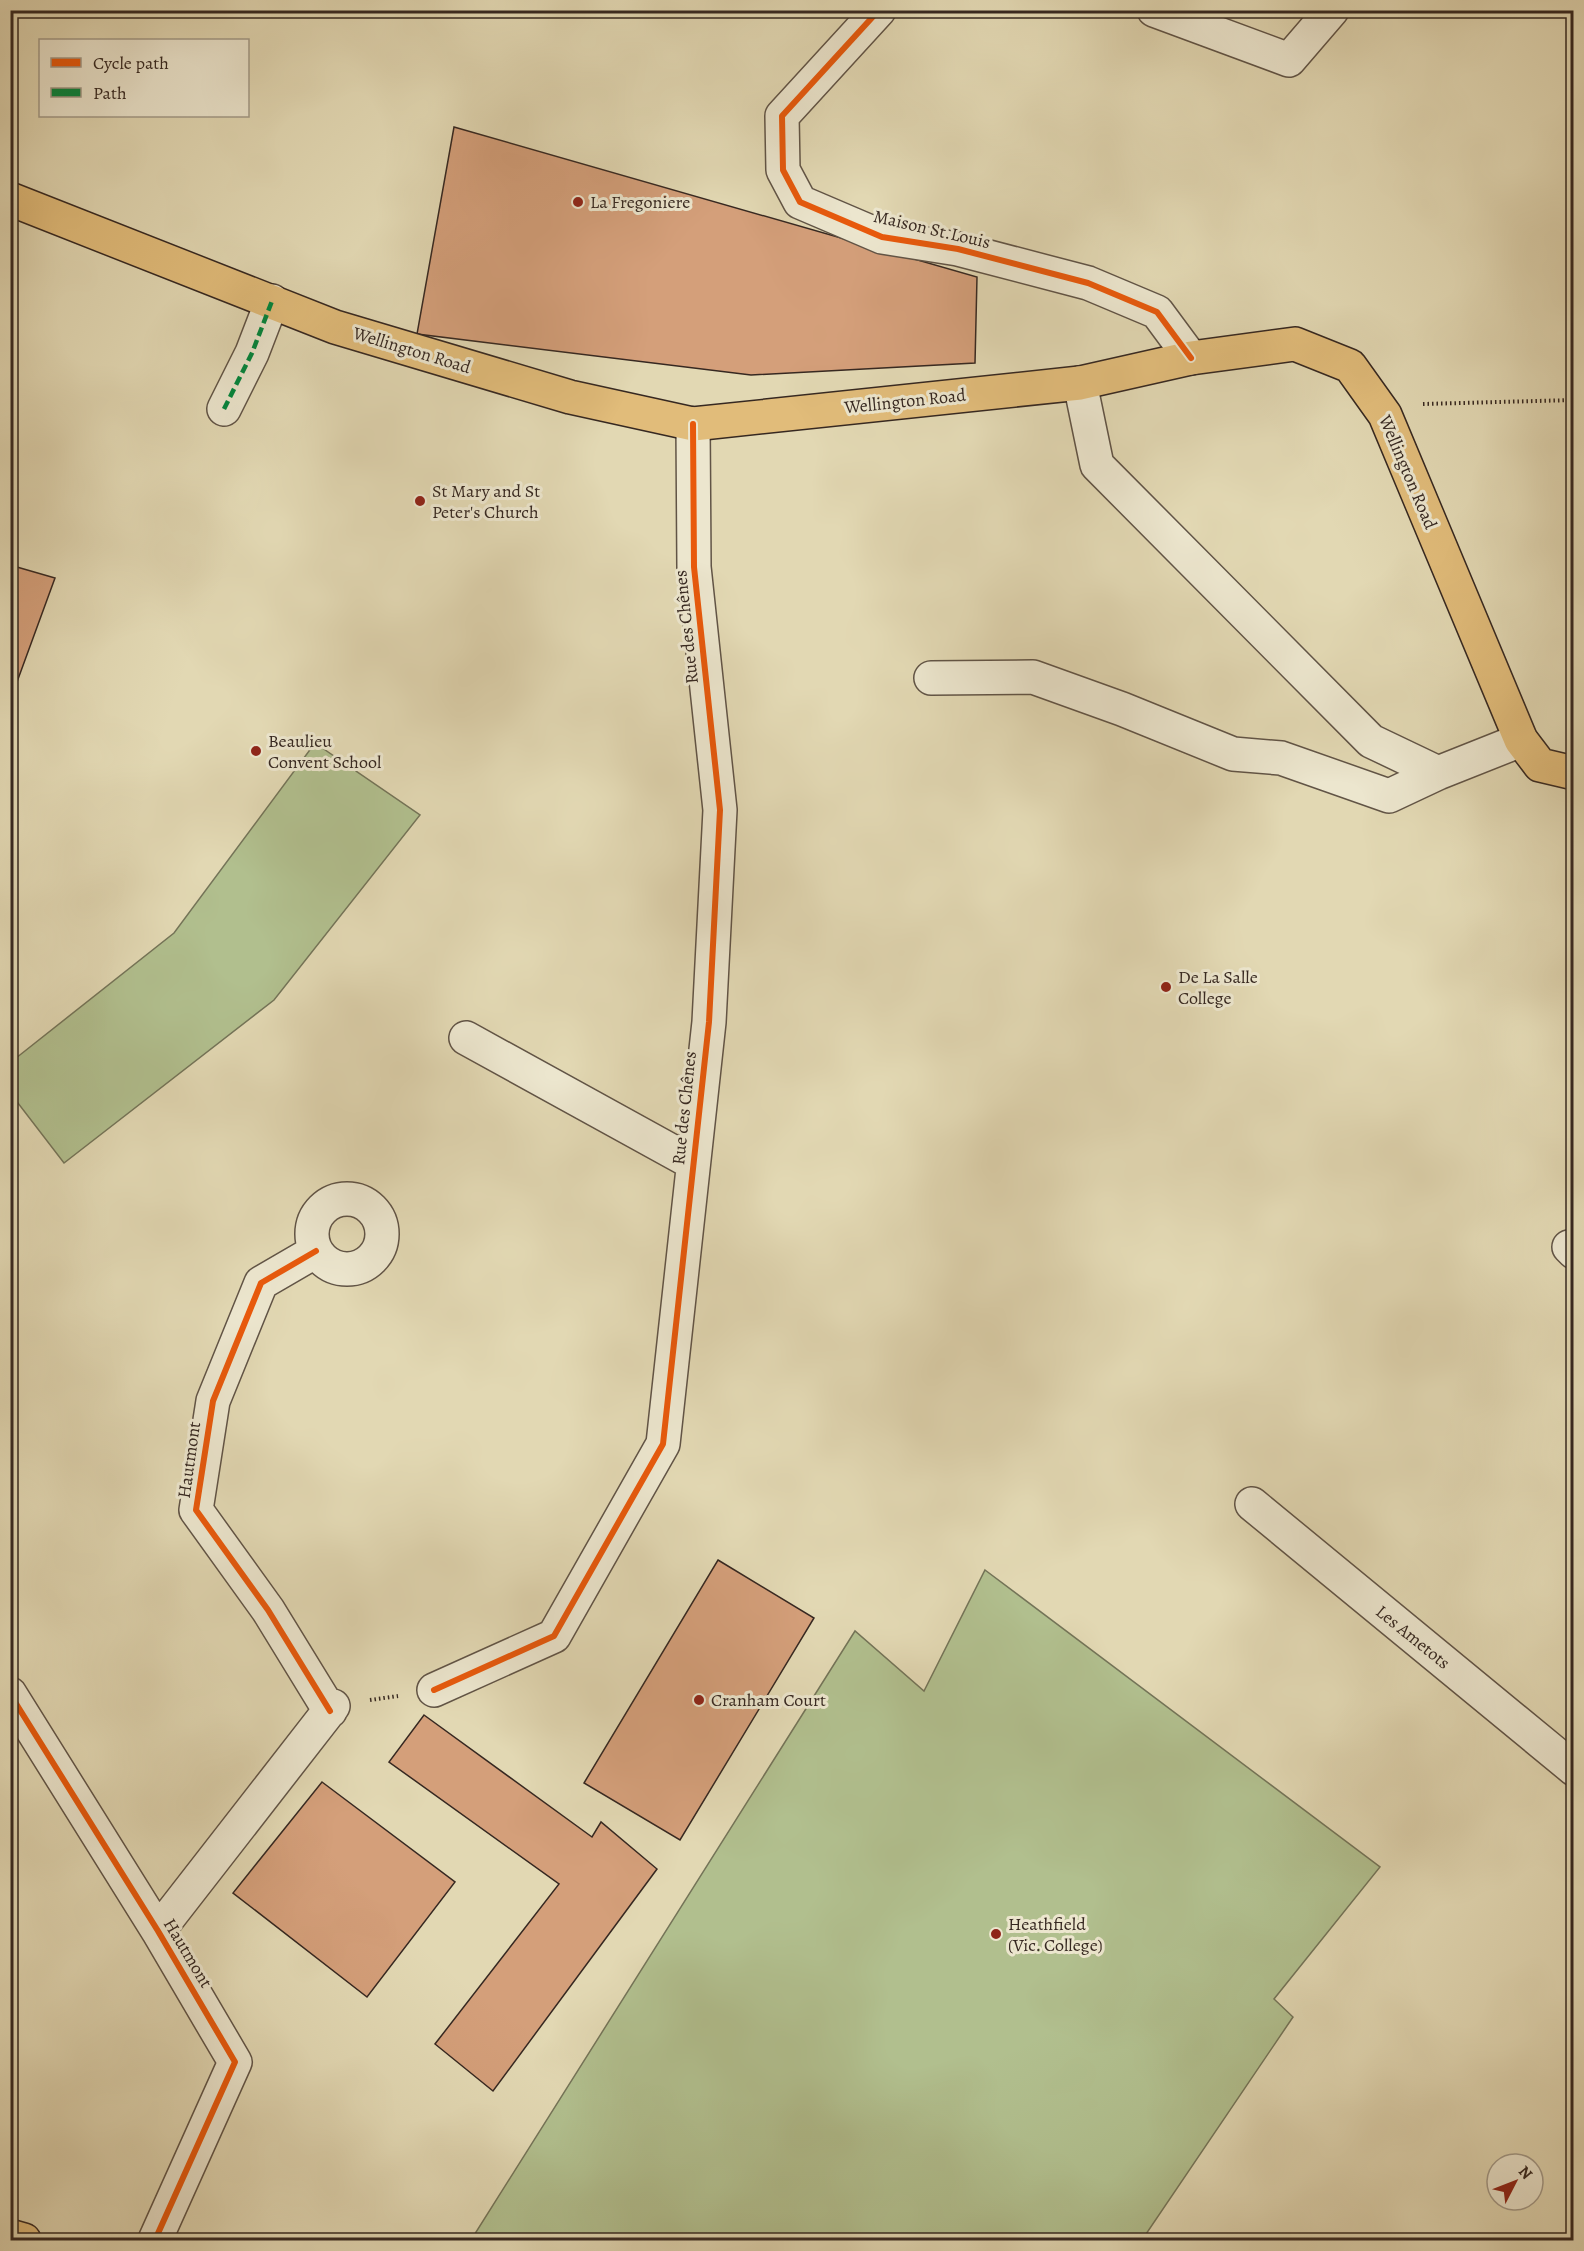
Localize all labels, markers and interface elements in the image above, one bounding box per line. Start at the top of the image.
legend [39,39,249,117]
text: Cycle path [93,51,169,75]
text: Path [93,81,127,105]
place label: La Fregoniere [590,190,690,214]
marker: La Fregoniere [571,195,585,209]
street label: Maison St.Louis [871,204,993,254]
street label: Wellington Road [349,320,474,379]
street label: Wellington Road [842,383,967,419]
street label: Wellington Road [1373,410,1443,533]
place label: St Mary and St Peter's Church [432,479,540,524]
marker: St Mary and St Peter's Church [413,494,427,508]
street label: Rue des Chênes [668,569,704,685]
place label: Beaulieu Convent School [268,729,382,774]
marker: Beaulieu Convent School [249,744,263,758]
place label: De La Salle College [1178,965,1258,1010]
marker: De La Salle College [1159,980,1173,994]
street label: Rue des Chênes [666,1050,702,1166]
street label: Hautmont [172,1420,206,1500]
street label: Les Ametots [1371,1600,1455,1674]
place label: Cranham Court [711,1688,826,1712]
marker: Cranham Court [692,1693,706,1707]
place label: Heathfield (Vic. College) [1008,1912,1103,1957]
street label: Hautmont [158,1914,218,1992]
marker: Heathfield (Vic. College) [989,1927,1003,1941]
north arrow [1485,2152,1545,2212]
text: N [1513,2161,1538,2185]

